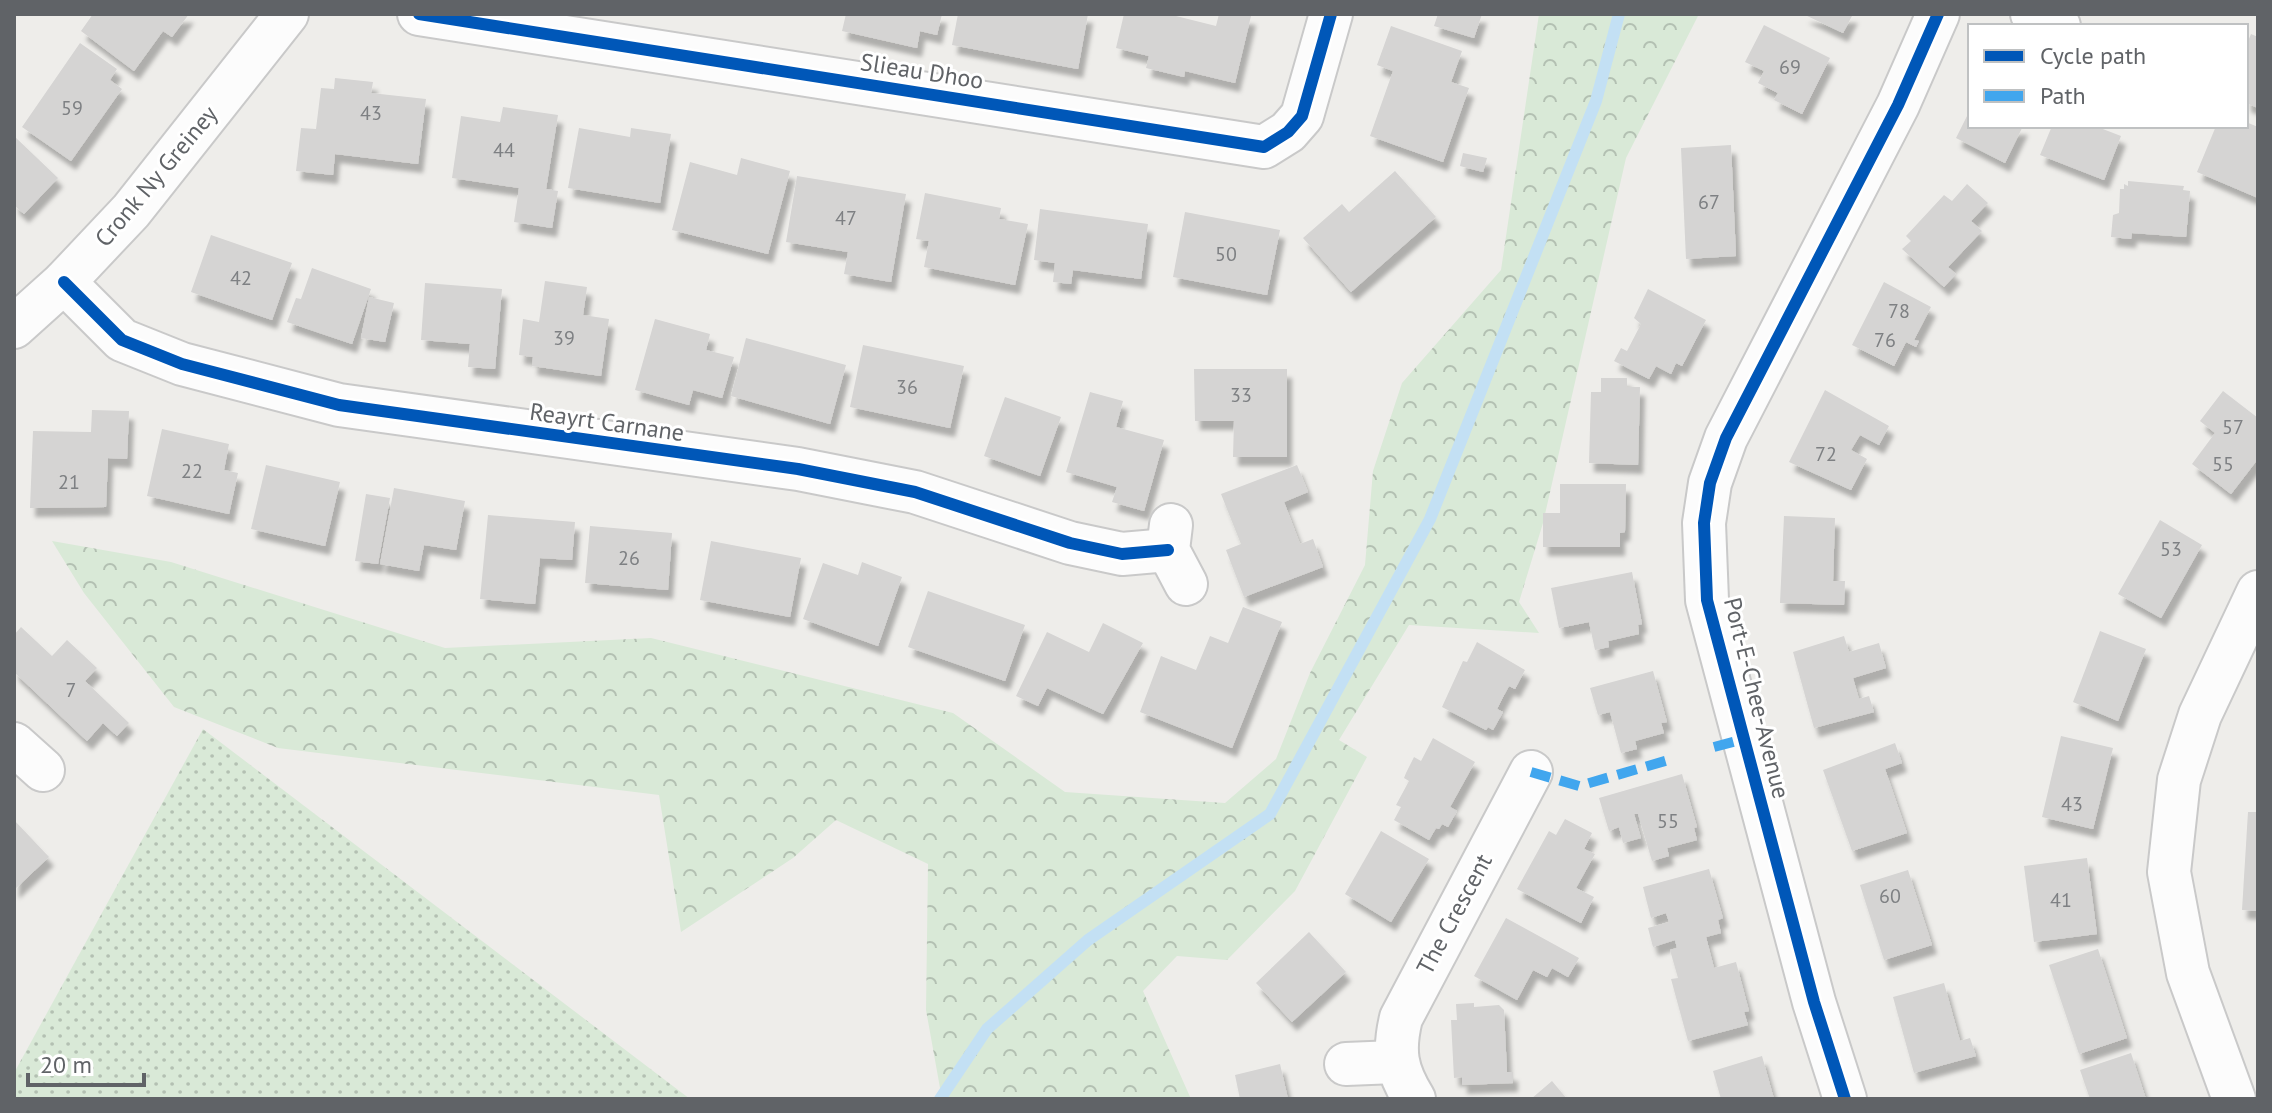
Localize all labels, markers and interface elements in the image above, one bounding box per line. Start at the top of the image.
legend [1968,24,2248,128]
text: Cycle path [2040,40,2146,71]
street label: Slieau Dhoo [858,46,986,96]
house number: 69 [1779,54,1801,80]
text: Path [2040,80,2086,111]
house number: 59 [61,95,83,121]
street label: Cronk Ny Greiney [88,99,224,253]
house number: 43 [360,100,382,126]
house number: 44 [493,137,515,163]
house number: 67 [1698,189,1720,215]
house number: 47 [835,205,857,231]
house number: 50 [1215,241,1237,267]
house number: 42 [230,265,252,291]
house number: 78 [1888,298,1910,324]
house number: 39 [553,325,575,351]
house number: 76 [1874,327,1896,353]
house number: 36 [896,374,918,400]
house number: 33 [1230,382,1252,408]
street label: Reayrt Carnane [528,396,686,448]
house number: 57 [2222,414,2244,440]
house number: 72 [1815,441,1837,467]
house number: 55 [2212,451,2234,477]
house number: 22 [181,458,203,484]
house number: 21 [58,469,80,495]
house number: 53 [2160,536,2182,562]
house number: 26 [618,545,640,571]
street label: Port-E-Chee-Avenue [1717,594,1797,802]
house number: 7 [66,677,76,703]
house number: 43 [2061,791,2083,817]
house number: 55 [1657,808,1679,834]
street label: The Crescent [1409,848,1499,980]
house number: 60 [1879,883,1901,909]
house number: 41 [2050,887,2072,913]
scale bar [28,1037,144,1087]
text: 20 m [40,1049,92,1080]

